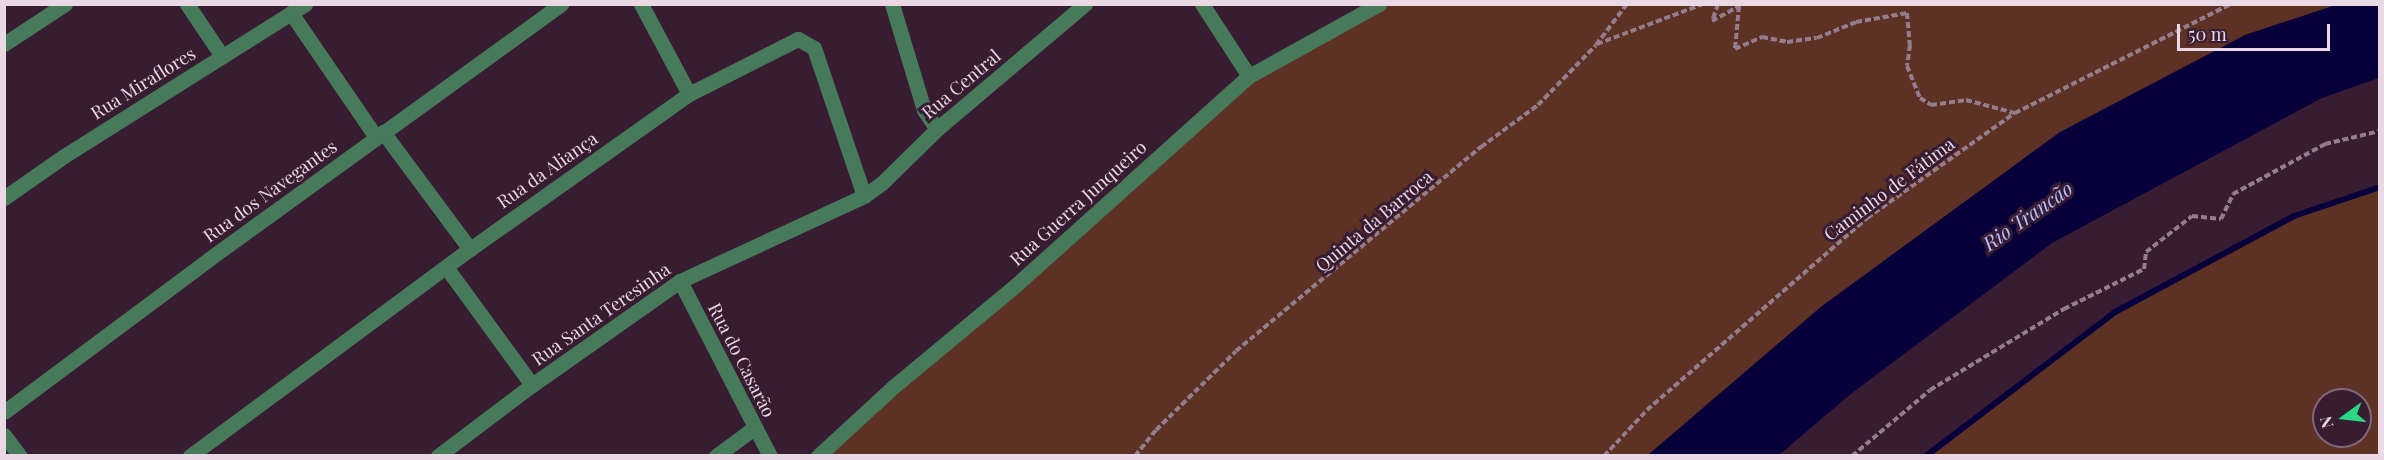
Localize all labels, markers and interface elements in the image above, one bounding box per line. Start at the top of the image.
scale bar [2180,12,2333,50]
text: 50 m [2188,22,2227,46]
street label: Rua Miraflores [87,42,199,124]
street label: Rua Central [917,45,1005,123]
street label: Rua da Aliança [492,127,602,213]
street label: Caminho de Fátima [1819,133,1959,245]
street label: Rua dos Navegantes [199,135,341,247]
street label: Rua Guerra Junqueiro [1005,136,1151,270]
street label: Quinta da Barroca [1311,165,1437,277]
water label: Rio Trancão [1977,175,2077,255]
street label: Rua Santa Teresinha [527,258,675,370]
street label: Rua do Casarão [704,299,780,421]
north arrow [2312,388,2372,448]
text: N [2314,414,2338,431]

